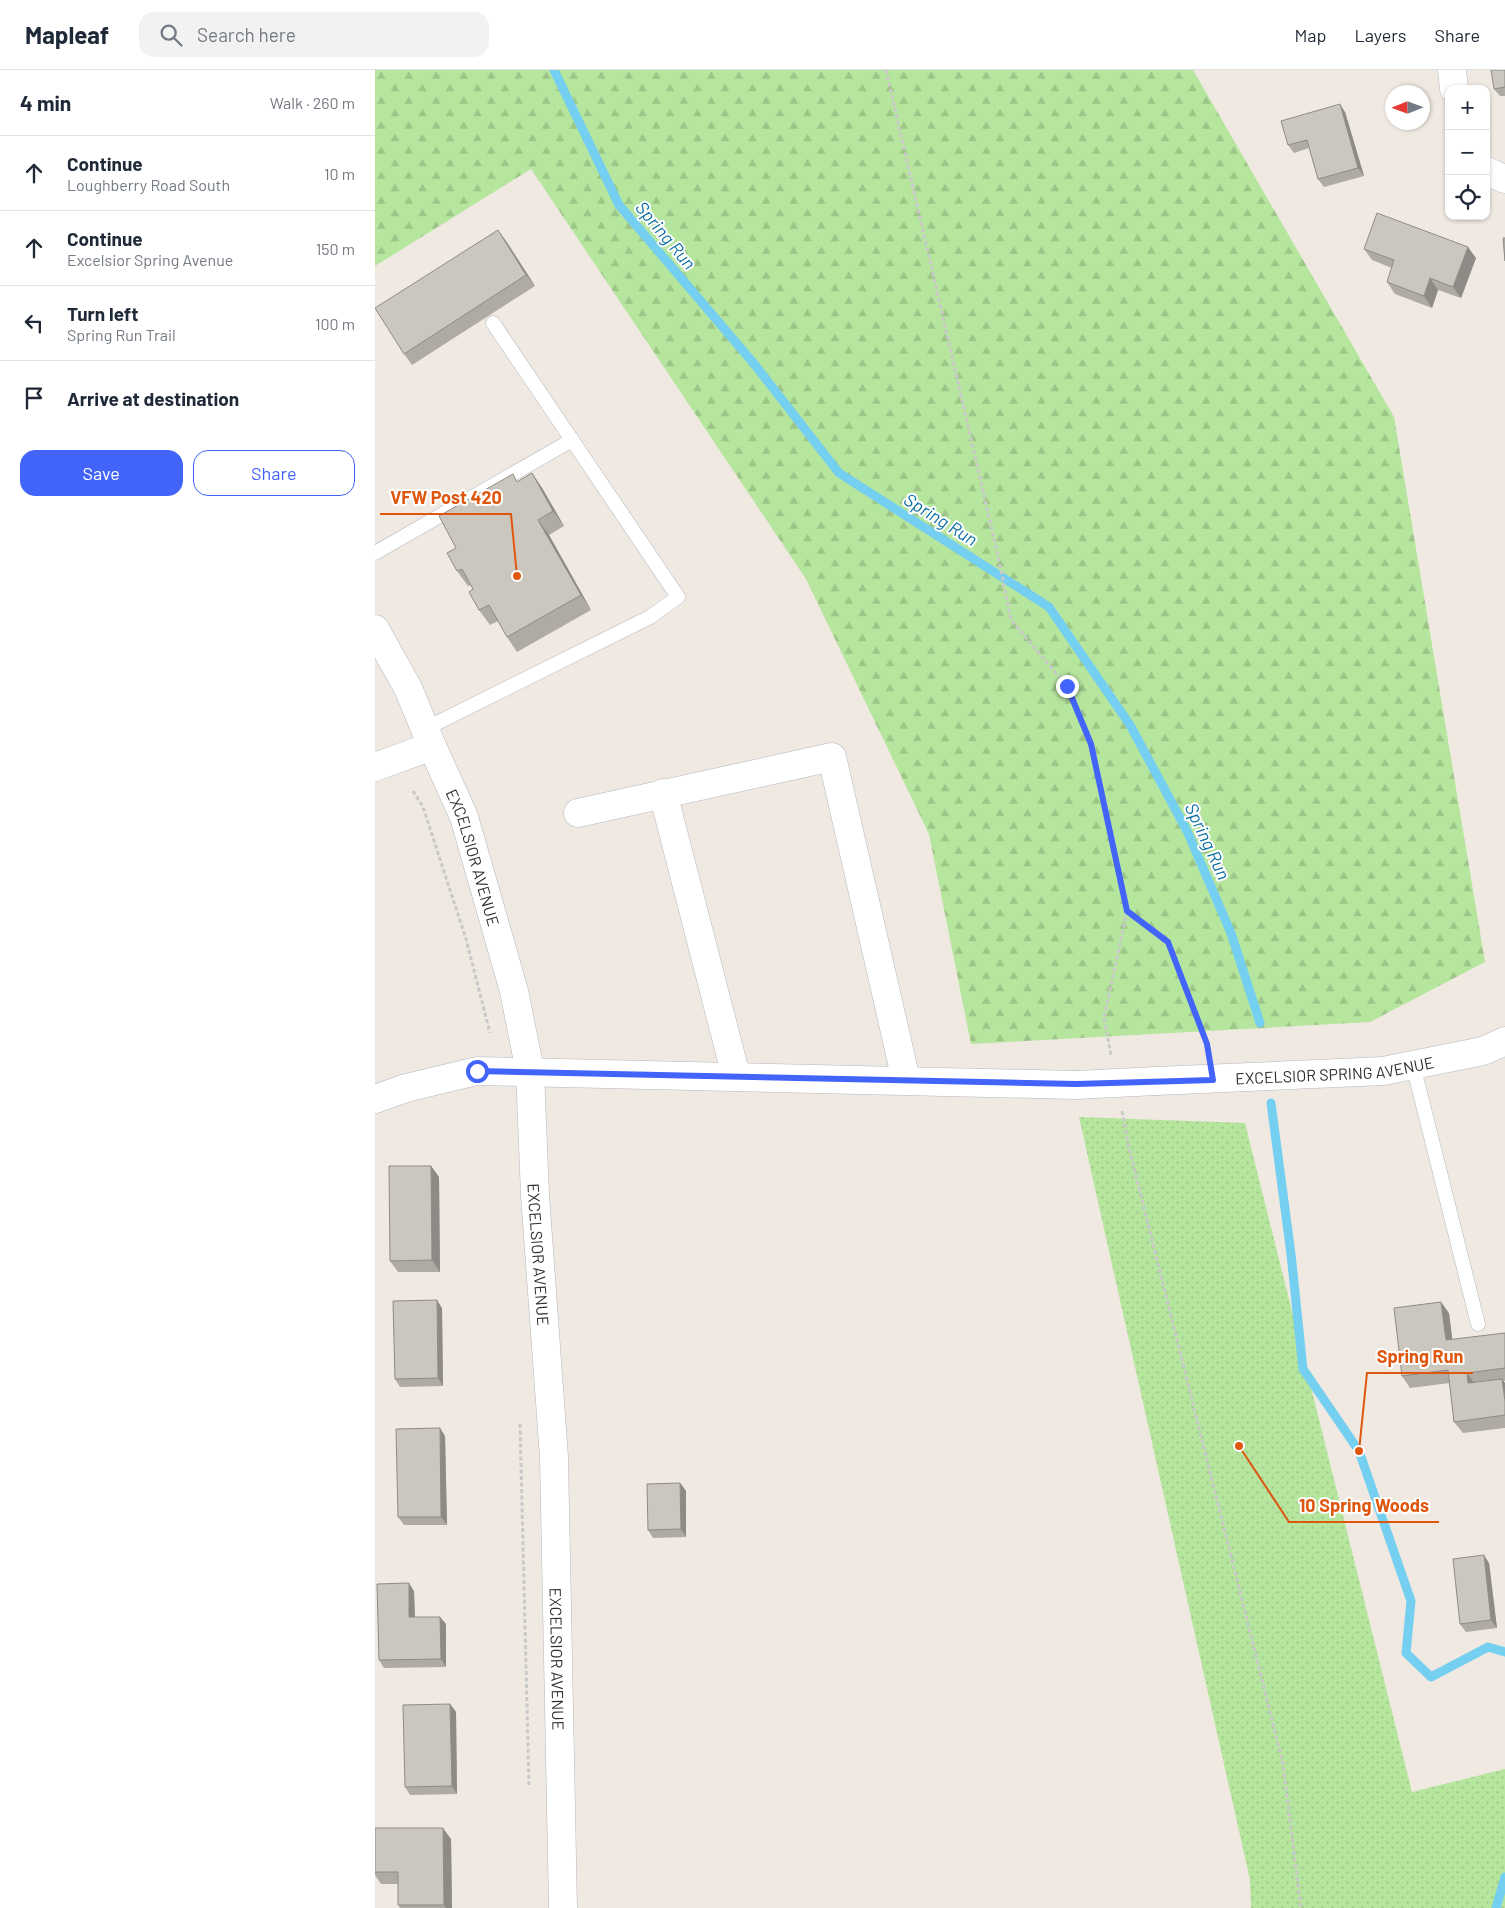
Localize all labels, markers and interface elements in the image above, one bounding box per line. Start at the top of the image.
search box [139,12,489,57]
text: Mapleaf [25,20,109,49]
icon: search [157,21,185,49]
text: Search here [197,23,296,46]
text: Map [1294,24,1326,46]
text: Layers [1354,24,1407,46]
text: Share [1435,24,1480,46]
north arrow [1385,85,1430,130]
map controls [1445,85,1490,220]
button: + [1445,85,1490,130]
text: 4 min [20,90,71,115]
text: Walk · 260 m [270,93,355,112]
button: − [1445,130,1490,175]
text: Continue [67,152,143,175]
icon: ahead [20,159,48,187]
text: 10 m [324,164,355,183]
text: Loughberry Road South [67,175,230,194]
button: locate [1445,175,1490,220]
water label: Spring Run [631,196,701,274]
text: Continue [67,227,143,250]
icon: ahead [20,234,48,262]
text: 150 m [316,239,355,258]
text: Excelsior Spring Avenue [67,250,233,269]
text: Turn left [67,302,138,325]
icon: left [20,309,48,337]
text: 100 m [315,314,355,333]
text: Spring Run Trail [67,325,176,344]
icon: arrive [20,384,48,412]
text: Arrive at destination [67,387,239,410]
button: Save [20,450,183,496]
button: Share [193,450,355,496]
callout: VFW Post 420 [380,481,511,514]
text: VFW Post 420 [390,486,502,508]
water label: Spring Run [900,488,982,550]
route end [1056,675,1079,698]
street label: EXCELSIOR AVENUE [443,786,504,928]
water label: Spring Run [1181,799,1235,883]
street label: EXCELSIOR SPRING AVENUE [1235,1052,1435,1087]
route start [466,1060,489,1083]
street label: EXCELSIOR AVENUE [525,1183,554,1326]
callout: Spring Run [1367,1340,1473,1373]
text: Spring Run [1377,1345,1463,1367]
callout: 10 Spring Woods [1289,1489,1439,1522]
text: 10 Spring Woods [1299,1494,1429,1516]
street label: EXCELSIOR AVENUE [547,1587,569,1730]

